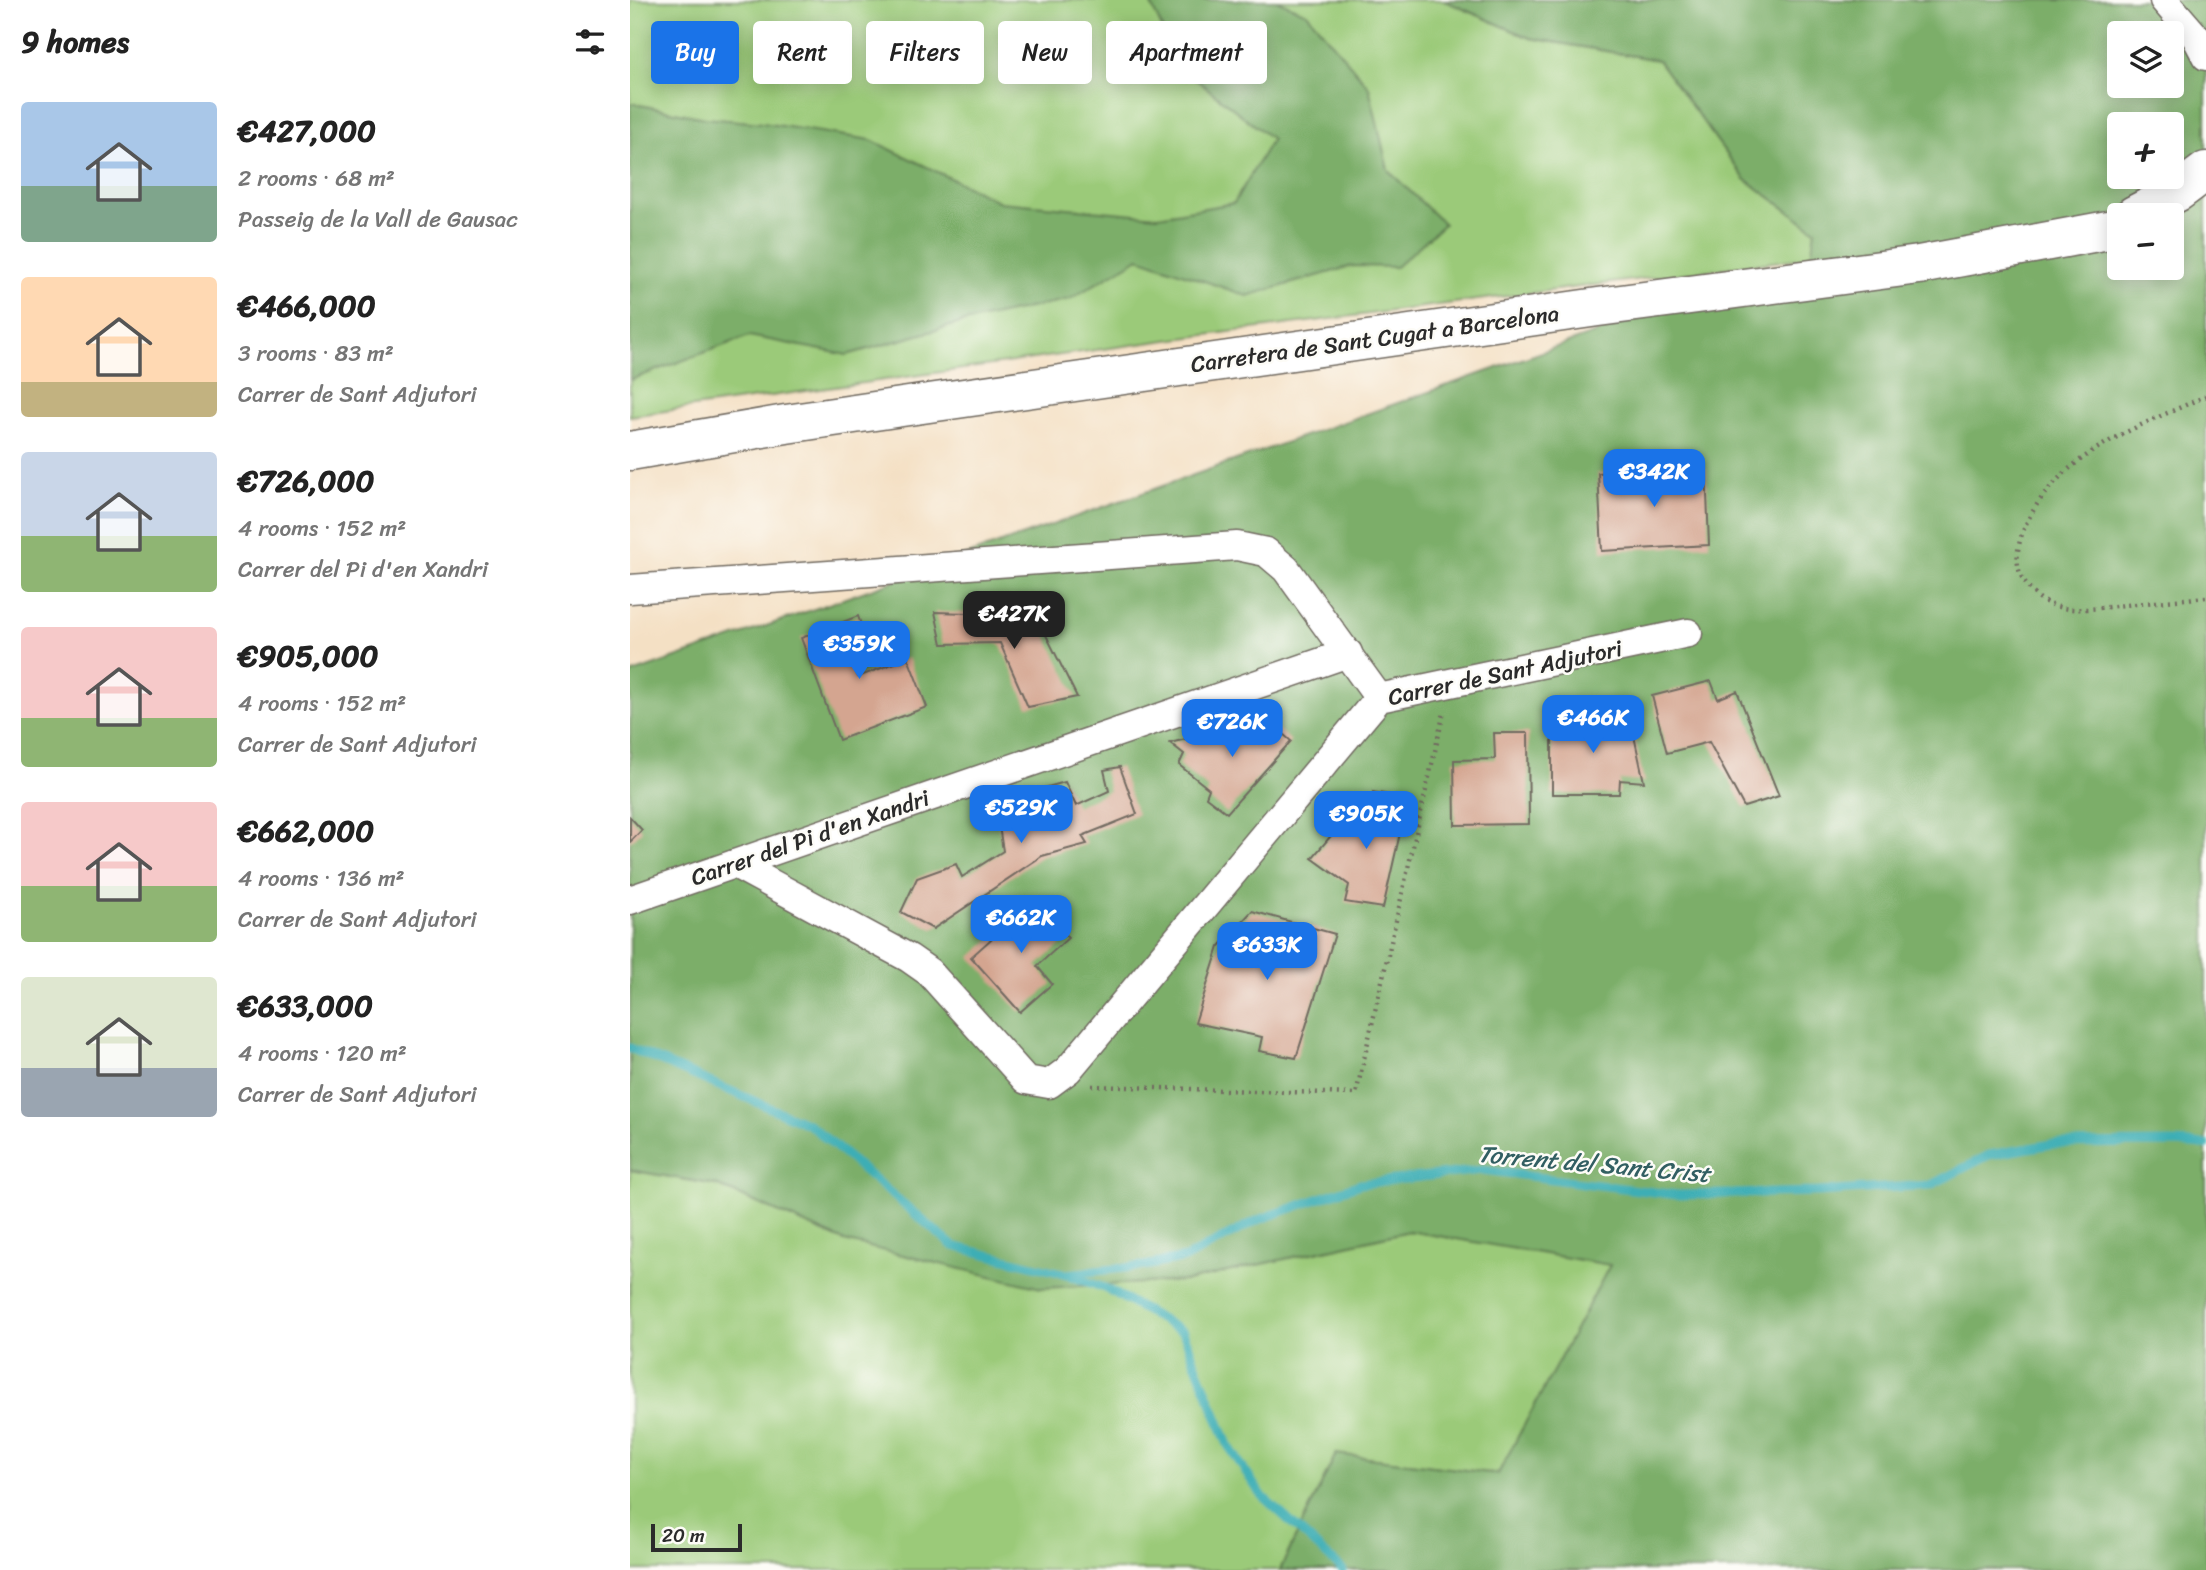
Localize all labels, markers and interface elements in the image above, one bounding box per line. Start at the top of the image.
text: 9 homes [21,15,129,69]
chip: Buy [651,21,739,84]
chip: Rent [753,21,852,84]
chip: Filters [866,21,984,84]
chip: New [998,21,1092,84]
chip: Apartment [1106,21,1267,84]
map controls [2107,21,2184,280]
button: layers [2107,21,2184,98]
icon: filters [571,23,609,61]
text: €427,000 [238,104,376,158]
button: + [2107,112,2184,189]
icon: home [77,130,161,214]
text: 2 rooms · 68 m² [238,158,395,199]
text: Passeig de la Vall de Gausac [238,199,518,240]
button: − [2107,203,2184,280]
text: €466,000 [238,279,376,333]
street label: Carretera de Sant Cugat a Barcelona [1188,293,1562,385]
icon: home [77,305,161,389]
text: 3 rooms · 83 m² [238,333,394,374]
text: Carrer de Sant Adjutori [238,374,477,415]
pin: €342K [1605,449,1703,509]
text: €342K [1619,451,1689,492]
text: €726,000 [238,454,374,508]
icon: home [77,480,161,564]
text: 4 rooms · 152 m² [238,508,406,549]
text: Carrer del Pi d'en Xandri [238,549,488,590]
pin: €427K [965,592,1063,651]
text: €427K [979,593,1049,634]
pin: €359K [810,622,908,681]
text: €359K [824,623,894,664]
street label: Carrer de Sant Adjutori [1384,628,1627,718]
text: €905,000 [238,629,379,683]
icon: home [77,655,161,739]
text: 4 rooms · 152 m² [238,683,406,724]
pin: €466K [1544,696,1642,755]
text: €466K [1558,697,1628,738]
pin: €726K [1183,700,1281,759]
text: €726K [1198,701,1266,742]
text: Carrer de Sant Adjutori [238,724,477,765]
street label: Carrer del Pi d'en Xandri [685,778,936,898]
pin: €529K [972,786,1070,845]
text: €529K [986,787,1056,828]
pin: €905K [1317,792,1415,851]
text: €905K [1330,793,1402,834]
text: €662,000 [238,804,374,858]
icon: home [77,830,161,914]
text: 4 rooms · 136 m² [238,858,405,899]
pin: €662K [972,895,1070,955]
text: €662K [987,897,1055,938]
text: Carrer de Sant Adjutori [238,899,477,940]
pin: €633K [1218,922,1316,982]
text: €633K [1233,924,1301,965]
text: €633,000 [238,979,373,1033]
icon: home [77,1005,161,1089]
text: 4 rooms · 120 m² [238,1033,407,1074]
text: Carrer de Sant Adjutori [238,1074,477,1115]
water label: Torrent del Sant Crist [1477,1133,1714,1195]
text: 20 m [662,1519,705,1552]
scale bar [651,1521,742,1553]

